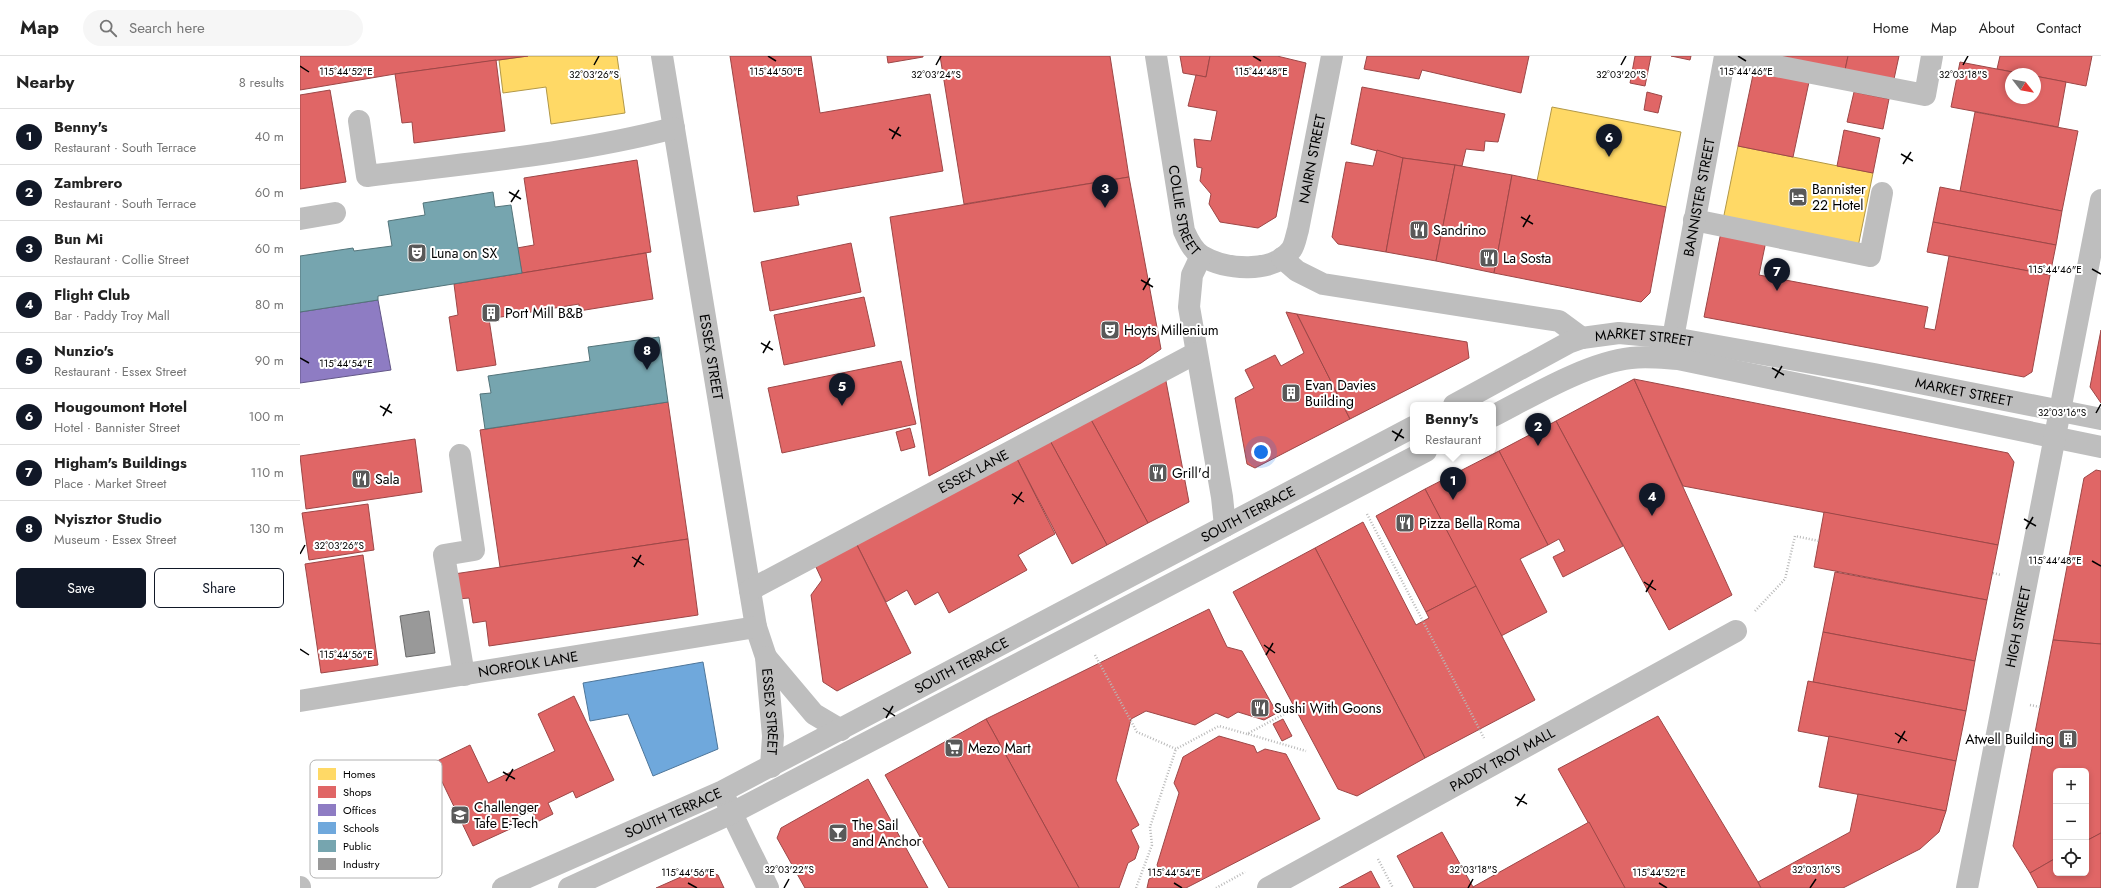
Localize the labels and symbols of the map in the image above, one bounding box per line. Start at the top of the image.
text: 115°44'52"E [319,64,373,79]
text: 115°44'50"E [749,64,803,79]
text: 115°44'48"E [1234,64,1288,79]
text: 115°44'46"E [1719,64,1773,79]
text: 32°03'26"S [569,67,619,82]
text: 32°03'24"S [911,67,961,82]
text: 32°03'20"S [1596,67,1647,82]
text: 32°03'18"S [1939,67,1988,82]
north arrow [2005,68,2041,104]
street label: NAIRN STREET [1293,112,1330,205]
pin: 6 [1596,124,1622,157]
street label: BANNISTER STREET [1678,136,1720,258]
street label: COLLIE STREET [1164,164,1205,260]
pin: 3 [1092,175,1118,208]
place label: Bannister 22 Hotel [1812,179,1866,215]
hotel icon: Bannister 22 Hotel [1787,186,1809,208]
restaurant icon: Sandrino [1408,219,1430,241]
place label: Sandrino [1433,220,1487,240]
theatre icon: Luna on SX [406,242,428,264]
place label: Luna on SX [431,243,498,263]
restaurant icon: La Sosta [1478,247,1500,269]
place label: La Sosta [1503,248,1551,268]
pin: 7 [1764,258,1790,291]
text: 115°44'46"E [2028,262,2082,277]
building icon: Port Mill B&B [480,302,502,324]
place label: Port Mill B&B [505,303,583,323]
street label: ESSEX STREET [695,313,729,402]
theatre icon: Hoyts Millenium [1099,319,1121,341]
place label: Hoyts Millenium [1124,320,1219,340]
street label: MARKET STREET [1594,323,1695,351]
pin: 8 [634,337,660,370]
text: 115°44'54"E [319,356,373,371]
street label: MARKET STREET [1913,372,2015,411]
pin: 5 [829,373,855,406]
place label: Evan Davies Building [1305,375,1376,411]
building icon: Evan Davies Building [1280,382,1302,404]
text: 32°03'16"S [2038,405,2087,420]
pin: 2 [1525,413,1551,446]
your location [1251,442,1271,462]
street label: ESSEX LANE [935,444,1012,498]
restaurant icon: Grill'd [1147,462,1169,484]
place label: Grill'd [1172,463,1210,483]
pin: 1 [1440,467,1466,500]
restaurant icon: Sala [350,468,372,490]
place label: Sala [375,469,399,489]
street label: SOUTH TERRACE [1197,481,1299,547]
pin: 4 [1639,483,1665,516]
restaurant icon: Pizza Bella Roma [1394,512,1416,534]
place label: Pizza Bella Roma [1419,513,1520,533]
text: 32°03'26"S [314,538,364,553]
text: 115°44'48"E [2028,553,2082,568]
street label: HIGH STREET [2000,584,2036,669]
street label: SOUTH TERRACE [911,632,1012,698]
street label: NORFOLK LANE [477,646,579,682]
text: 115°44'56"E [319,647,373,662]
street label: ESSEX STREET [757,667,783,756]
restaurant icon: Sushi With Goons [1249,697,1271,719]
place label: Sushi With Goons [1274,698,1382,718]
street label: PADDY TROY MALL [1446,722,1559,796]
building icon: Atwell Building [2057,728,2079,750]
place label: Atwell Building [1965,729,2054,749]
supermarket icon: Mezo Mart [943,737,965,759]
place label: Mezo Mart [968,738,1031,758]
legend [310,760,442,878]
text: Homes [343,766,376,782]
street label: SOUTH TERRACE [621,783,725,843]
text: Shops [343,784,372,800]
place label: Challenger Tafe E-Tech [474,797,539,833]
text: Offices [343,802,377,818]
school or university icon: Challenger Tafe E-Tech [449,804,471,826]
place label: The Sail and Anchor [852,815,922,851]
text: Schools [343,820,380,836]
bar icon: The Sail and Anchor [827,822,849,844]
text: Public [343,838,372,854]
text: Industry [343,856,380,872]
text: 32°03'22"S [764,862,814,877]
text: 32°03'18"S [1449,862,1498,877]
text: 32°03'16"S [1792,862,1841,877]
text: 115°44'56"E [661,865,715,880]
text: 115°44'54"E [1147,865,1201,880]
text: 115°44'52"E [1632,865,1686,880]

